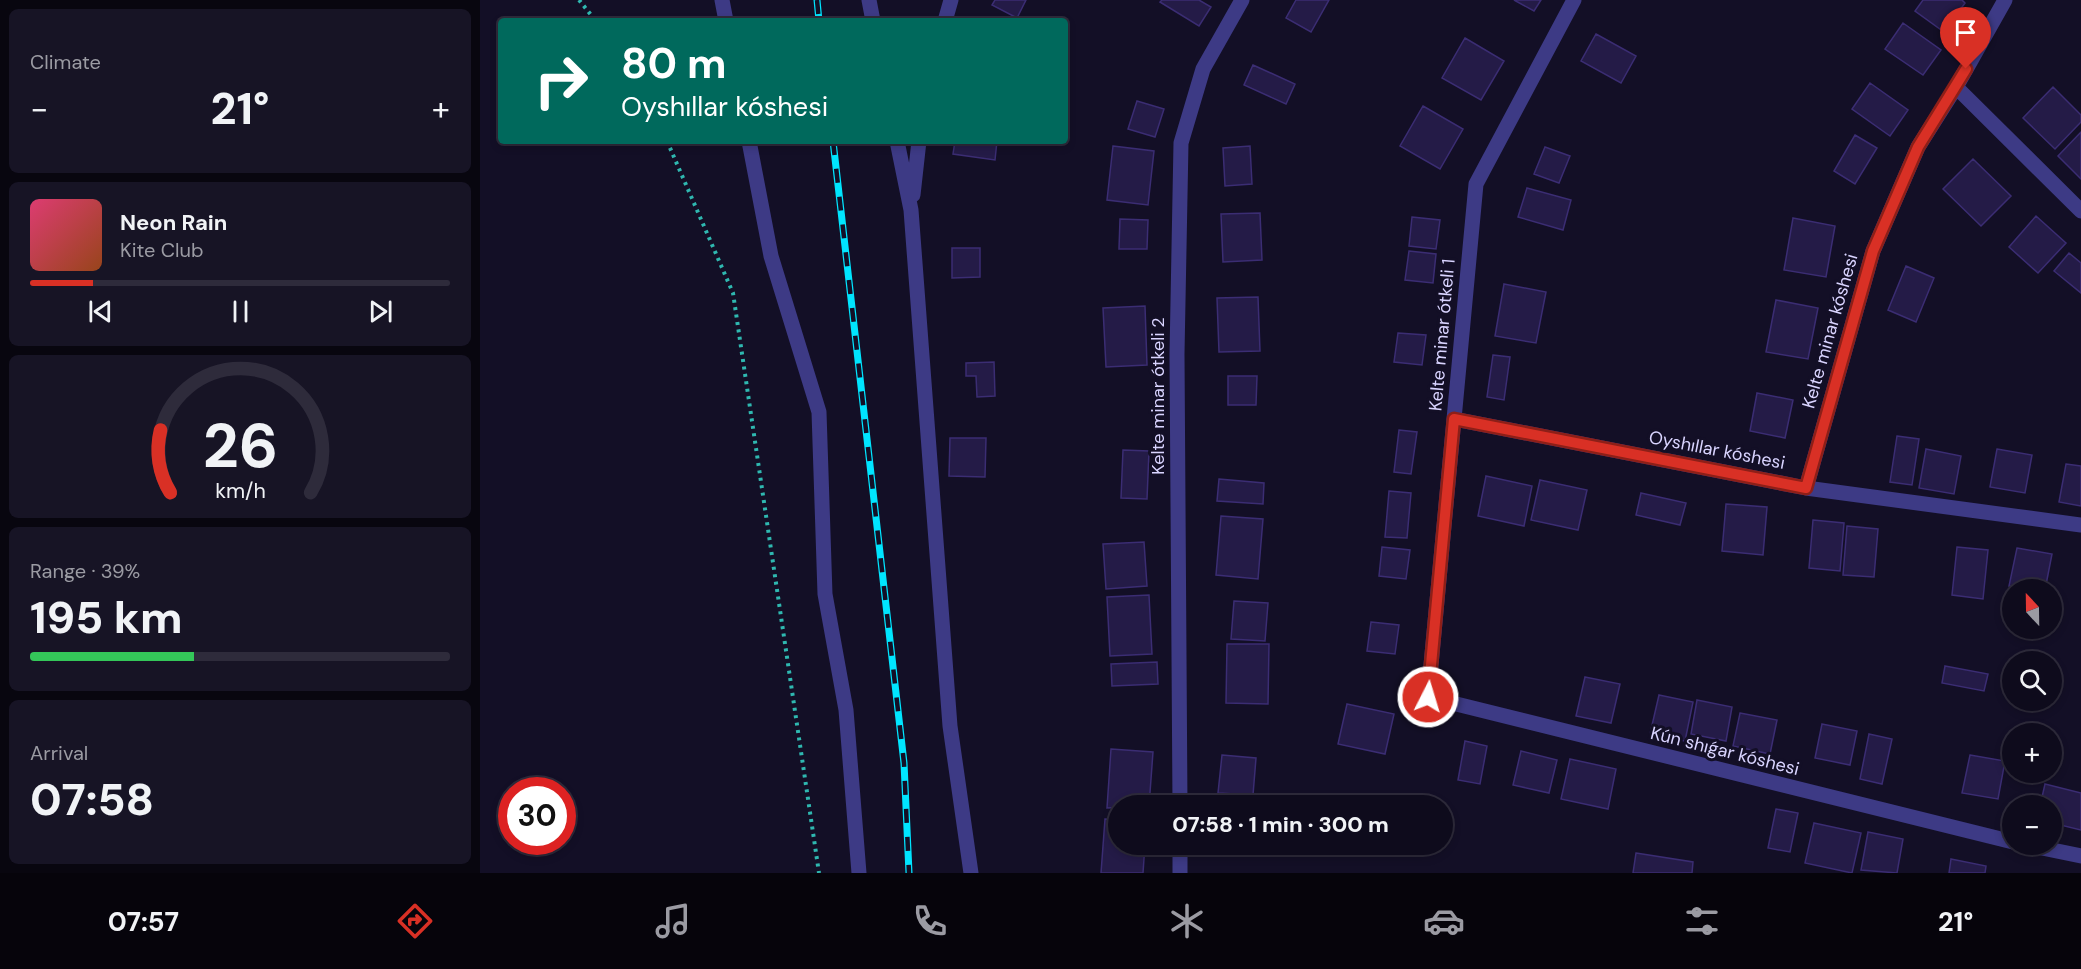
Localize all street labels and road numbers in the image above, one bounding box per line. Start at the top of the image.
street label: Kelte minar kóshesi [1796,251,1864,411]
street label: Kelte minar ótkeli 1 [1423,258,1461,412]
street label: Kelte minar ótkeli 2 [1146,317,1170,475]
street label: Oyshıllar kóshesi [1647,425,1787,475]
street label: Kún shıǵar kóshesi [1648,721,1802,781]

